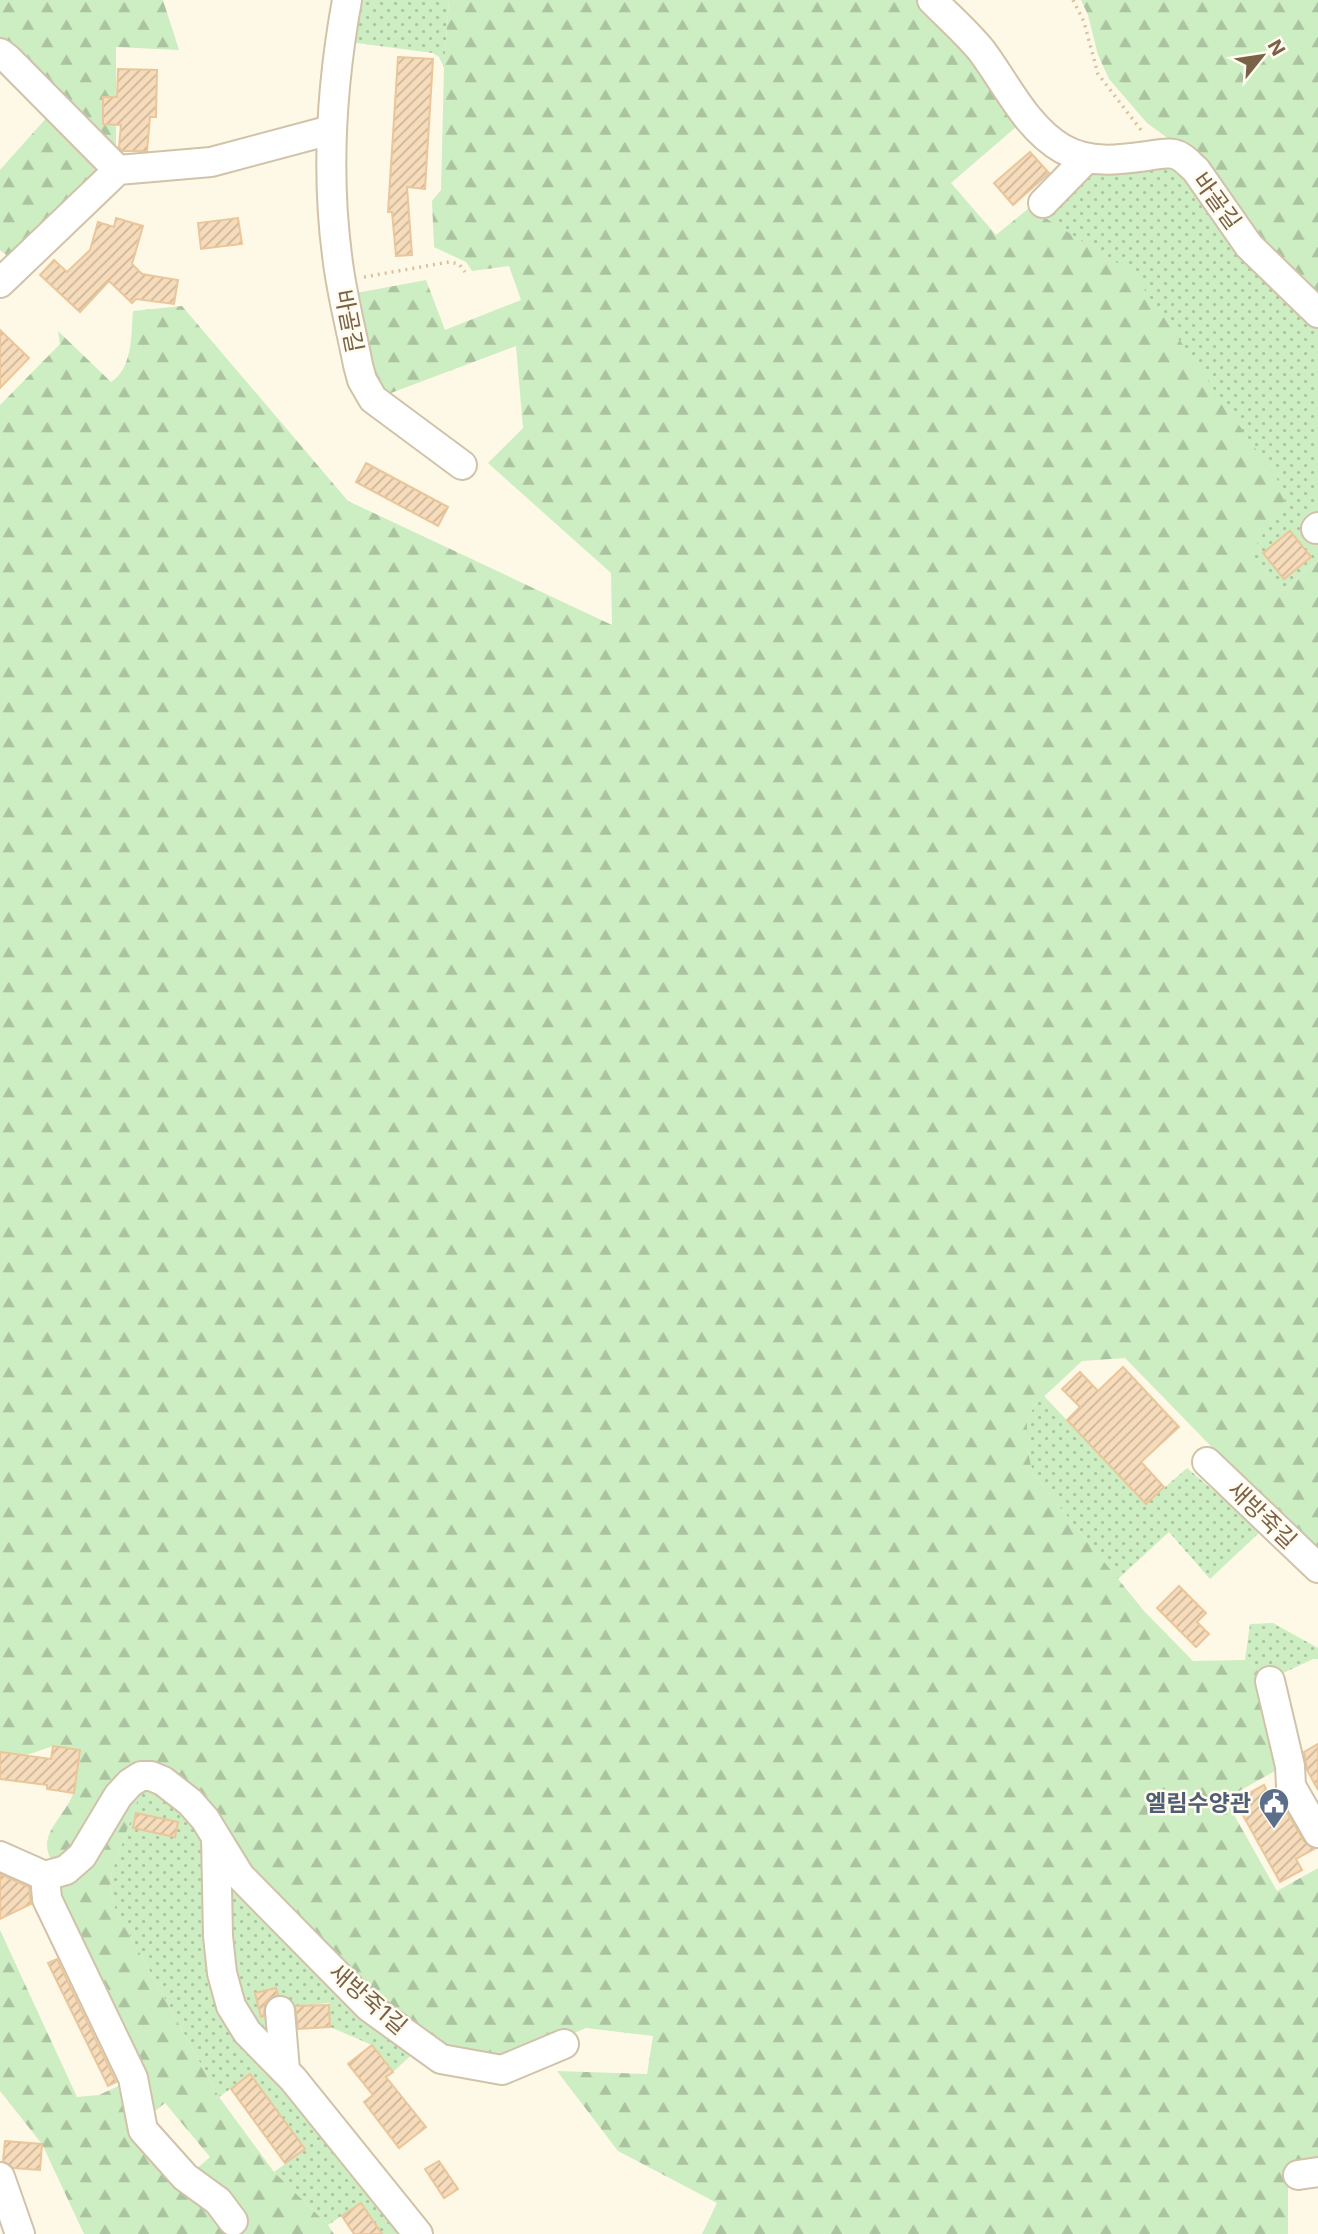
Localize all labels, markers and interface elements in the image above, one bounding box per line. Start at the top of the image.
north arrow [1227,21,1297,91]
text: N [1263,36,1290,60]
street label: 바골길 [1187,167,1247,235]
street label: 바골길 [329,287,369,355]
street label: 새방죽길 [1222,1476,1302,1554]
public building icon: 엘림수양관 [1257,1786,1291,1830]
place label: 엘림수양관 [1145,1789,1251,1817]
street label: 새방죽1길 [323,1958,413,2040]

